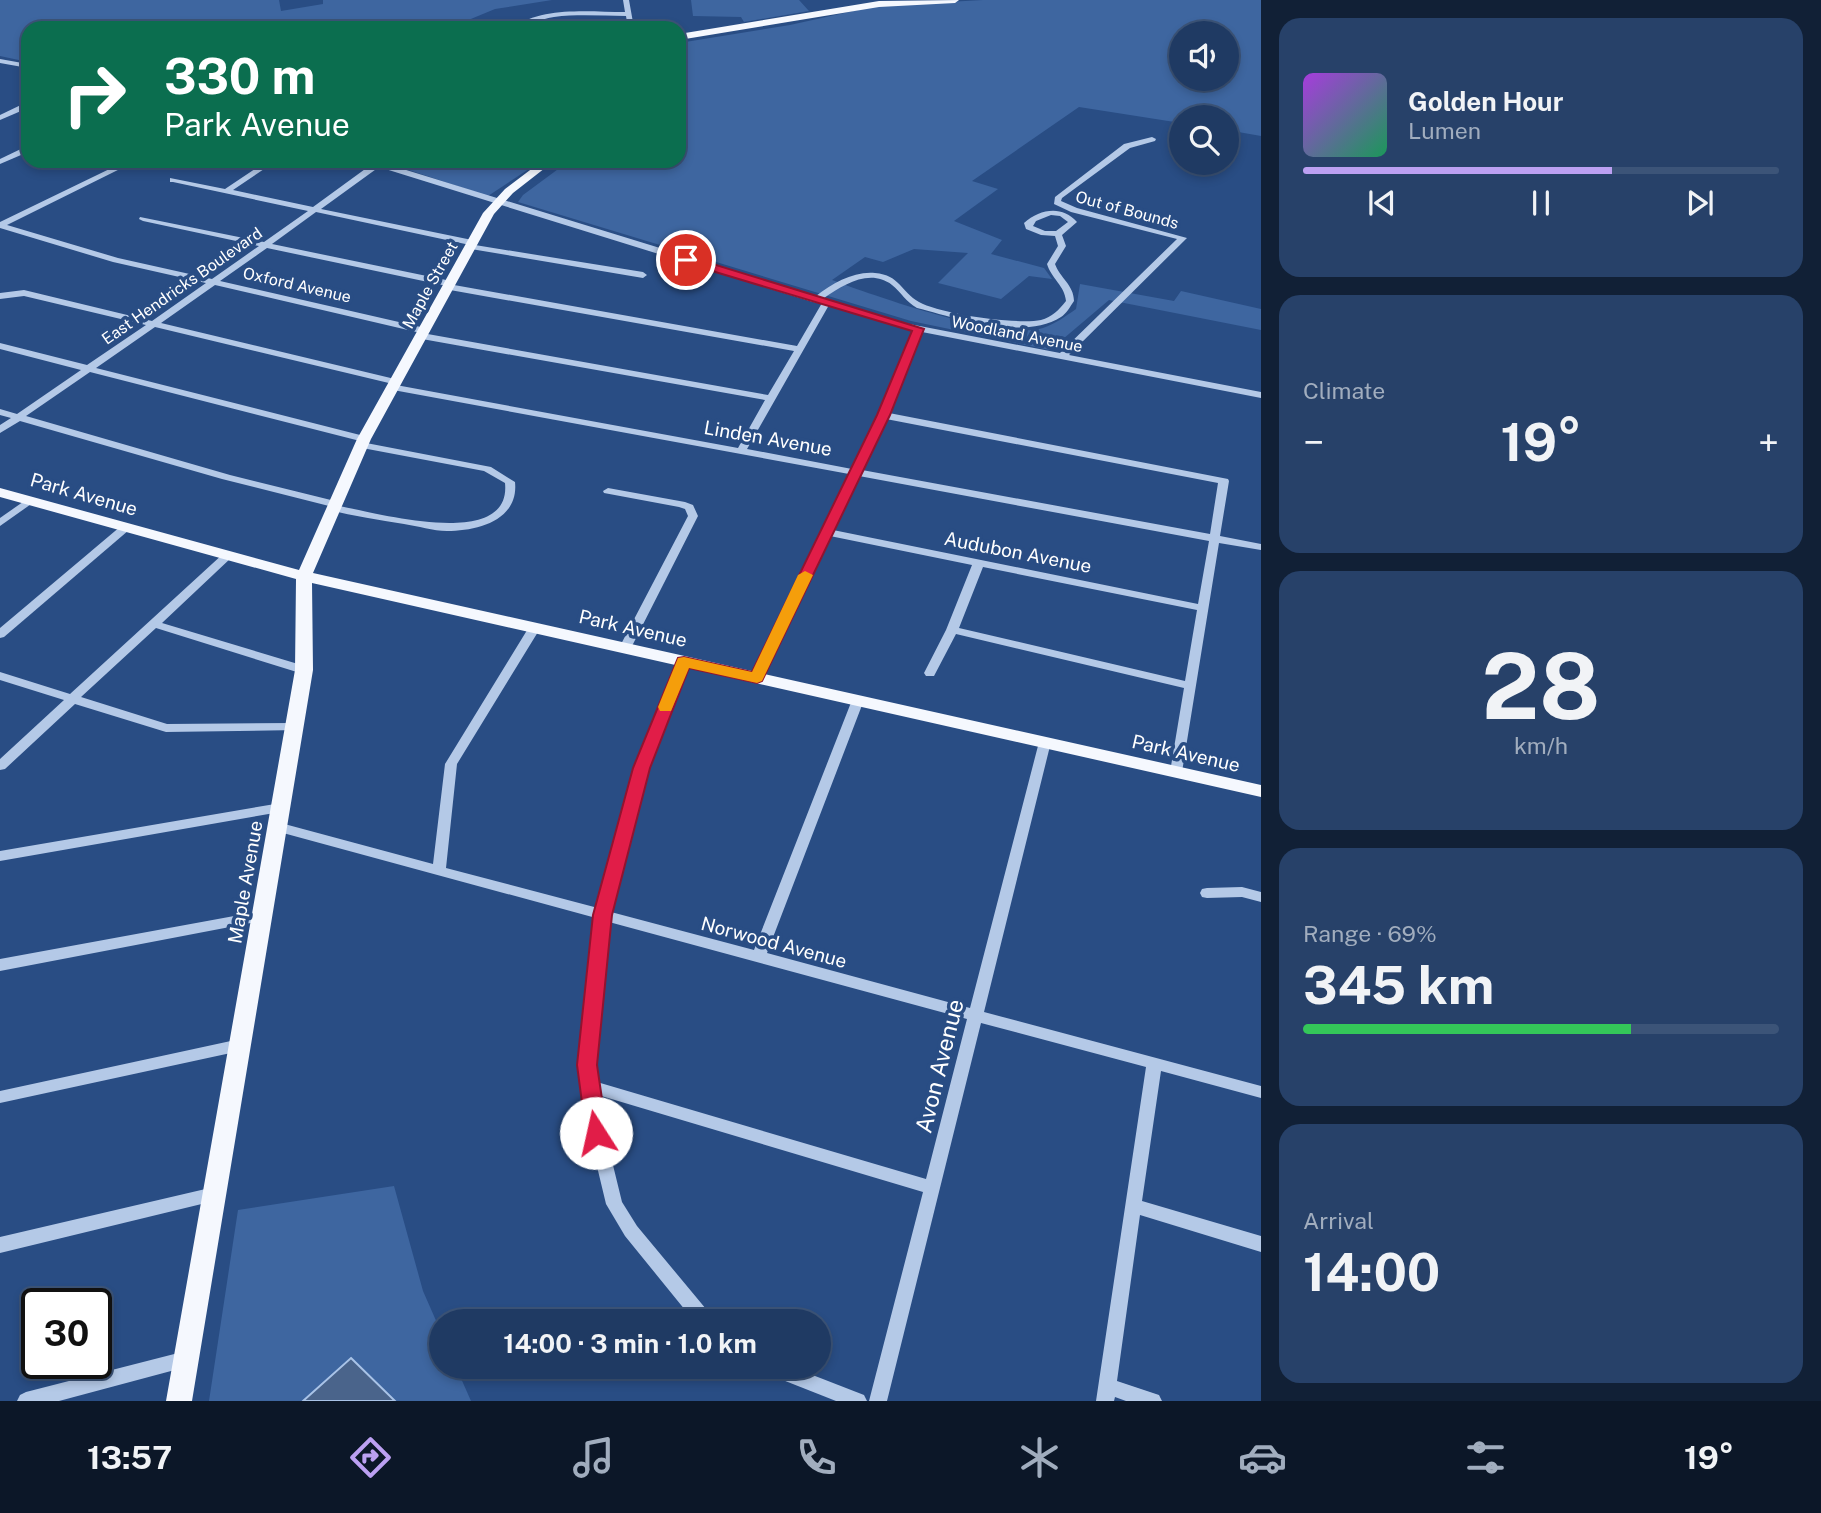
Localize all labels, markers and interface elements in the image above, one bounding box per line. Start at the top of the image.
map controls [1169,21,1239,175]
button: sound [1169,21,1239,91]
text: 330 m [164,47,315,105]
icon: right [49,49,140,140]
text: Golden Hour [1408,86,1563,117]
button: search [1169,105,1239,175]
text: Park Avenue [164,106,350,143]
text: Lumen [1408,117,1481,144]
icon: previous [1363,184,1401,222]
icon: pause [1522,184,1560,222]
icon: next [1681,184,1719,222]
street label: Out of Bounds [1073,187,1181,233]
street label: East Hendricks Boulevard [98,223,266,349]
pin [656,230,716,290]
street label: Maple Street [398,238,462,332]
icon: arrive [667,241,705,279]
street label: Oxford Avenue [241,263,353,307]
street label: Woodland Avenue [950,312,1084,356]
text: Climate [1303,377,1385,404]
text: 19° [1500,412,1582,473]
street label: Linden Avenue [702,416,834,460]
text: − [1303,420,1324,465]
text: + [1758,420,1779,465]
street label: Park Avenue [28,468,140,520]
street label: Audubon Avenue [942,527,1094,577]
street label: Park Avenue [577,605,689,651]
text: 28 [1482,633,1600,739]
street label: Park Avenue [1130,730,1242,776]
text: km/h [1514,732,1568,759]
street label: Maple Avenue [223,819,267,945]
street label: Norwood Avenue [699,912,849,972]
text: Range · 69% [1303,920,1437,947]
text: 345 km [1303,955,1494,1016]
street label: Avon Avenue [909,996,969,1136]
position arrow [559,1096,633,1170]
text: Arrival [1303,1207,1374,1234]
text: 14:00 [1303,1242,1440,1303]
speed limit sign: 30 [21,1288,112,1379]
text: 14:00 · 3 min · 1.0 km [503,1328,757,1359]
icon: directions [346,1433,395,1482]
icon: music [569,1433,618,1482]
icon: phone [792,1433,841,1482]
icon: climate [1015,1433,1064,1482]
icon: car [1238,1433,1287,1482]
icon: filters [1461,1433,1510,1482]
text: 13:57 [87,1439,172,1476]
text: 19° [1684,1439,1734,1476]

